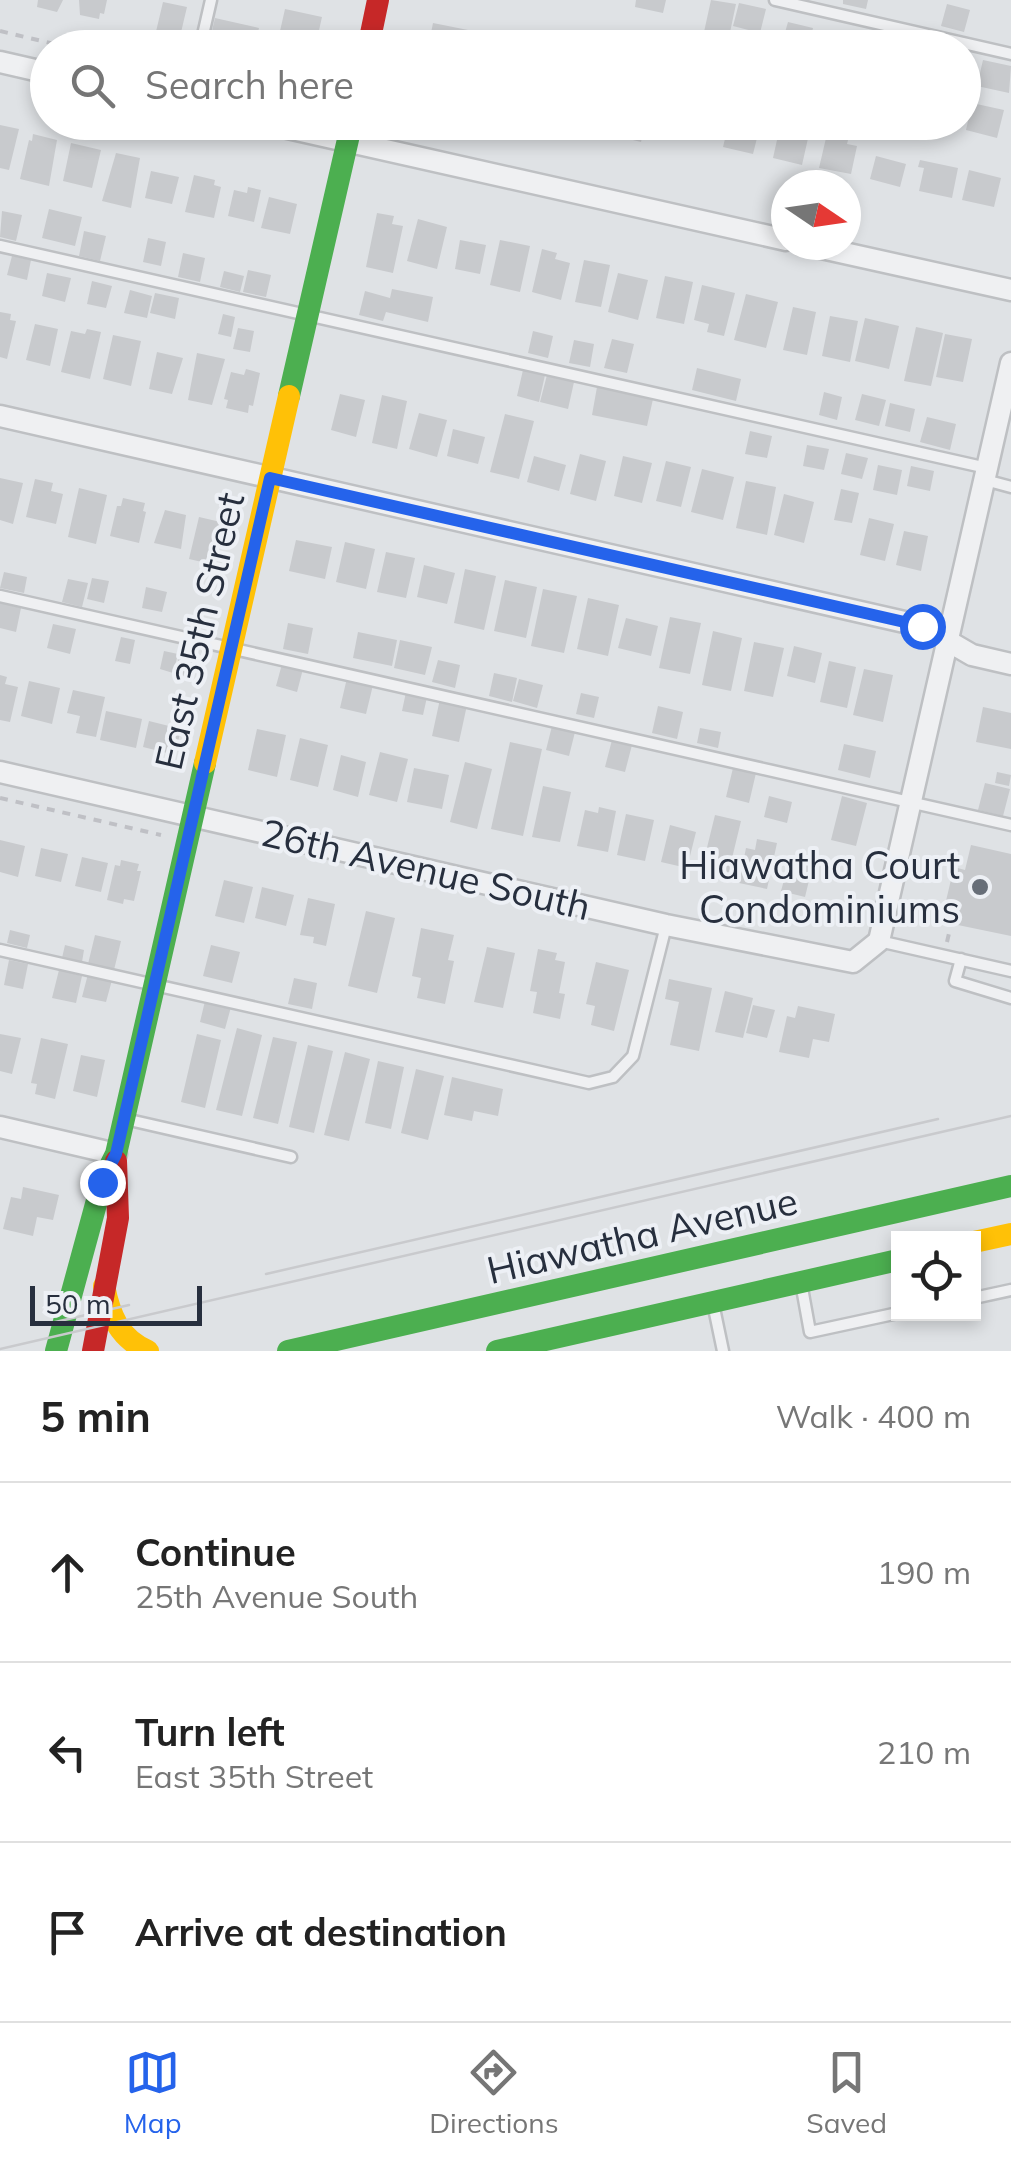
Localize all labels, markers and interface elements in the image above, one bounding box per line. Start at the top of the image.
search box [30,30,981,140]
icon: search [65,58,120,113]
text: Search here [145,61,354,109]
north arrow [771,170,861,260]
street label: East 35th Street [144,488,254,774]
route start [900,604,946,650]
street label: 26th Avenue South [257,808,595,930]
place label: Hiawatha Court Condominiums [679,841,960,933]
marker: Hiawatha Court Condominiums [969,876,991,898]
route end [80,1160,126,1206]
street label: Hiawatha Avenue [482,1176,802,1294]
map controls [891,1231,981,1321]
button: locate [891,1231,981,1321]
scale bar [30,1281,202,1326]
text: 50 m [45,1286,111,1321]
text: 5 min [40,1390,151,1443]
text: Walk · 400 m [776,1396,971,1436]
text: Continue [135,1528,296,1576]
icon: ahead [40,1545,95,1600]
text: 190 m [877,1552,971,1592]
text: 25th Avenue South [135,1576,418,1616]
text: Turn left [135,1708,285,1756]
icon: left [40,1725,95,1780]
text: 210 m [877,1732,971,1772]
text: East 35th Street [135,1756,373,1796]
icon: arrive [40,1905,95,1960]
text: Arrive at destination [135,1908,507,1956]
tab: Map [124,2045,181,2140]
tab: Directions [429,2045,559,2140]
tab: Saved [806,2045,887,2140]

